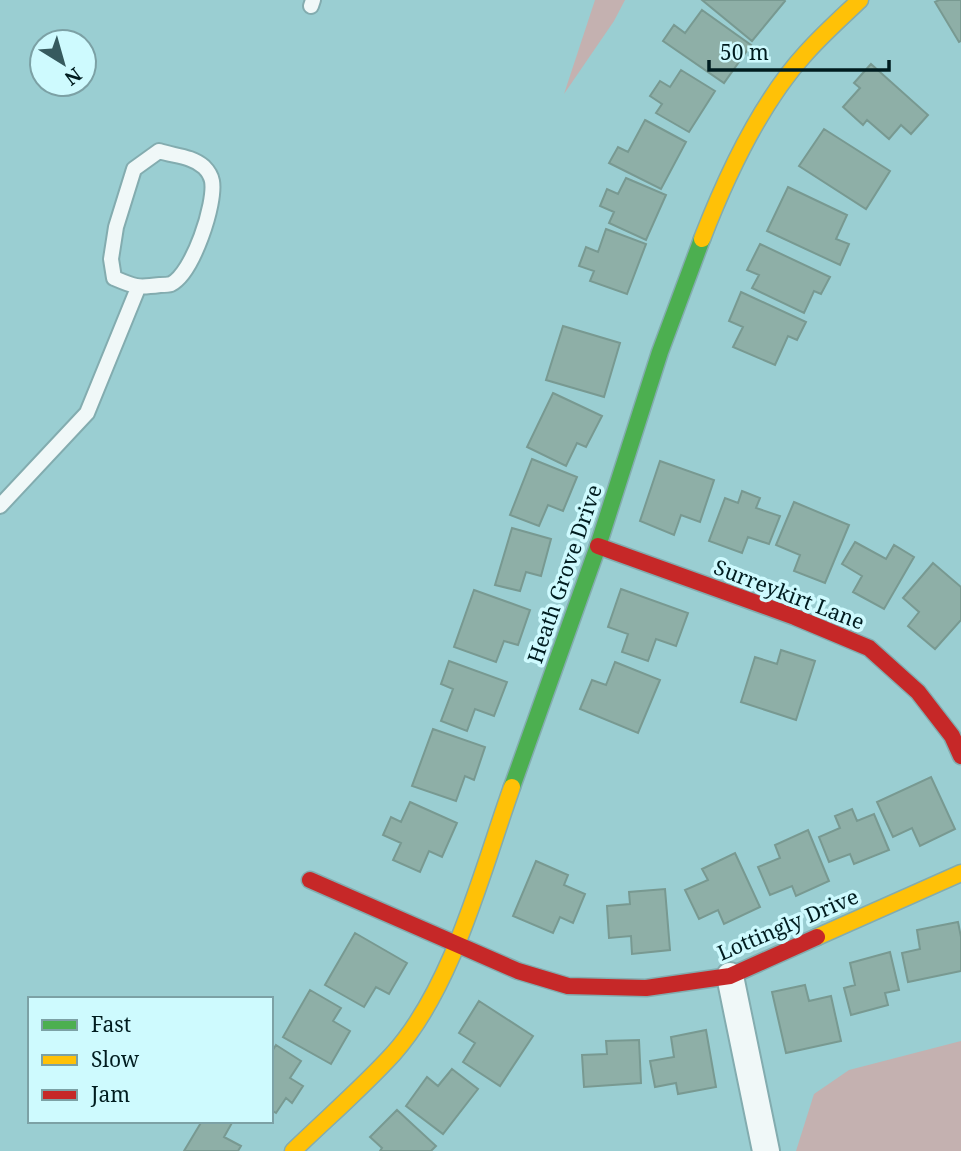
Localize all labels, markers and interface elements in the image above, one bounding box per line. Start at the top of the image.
north arrow [28,28,98,98]
scale bar [709,28,889,72]
text: 50 m [720,38,769,66]
text: N [59,62,87,91]
street label: Heath Grove Drive [520,481,608,667]
street label: Surreykirt Lane [710,552,869,636]
street label: Lottingly Drive [713,882,862,966]
legend [28,997,273,1123]
text: Fast [91,1010,131,1038]
text: Slow [91,1045,140,1073]
text: Jam [90,1080,130,1108]

